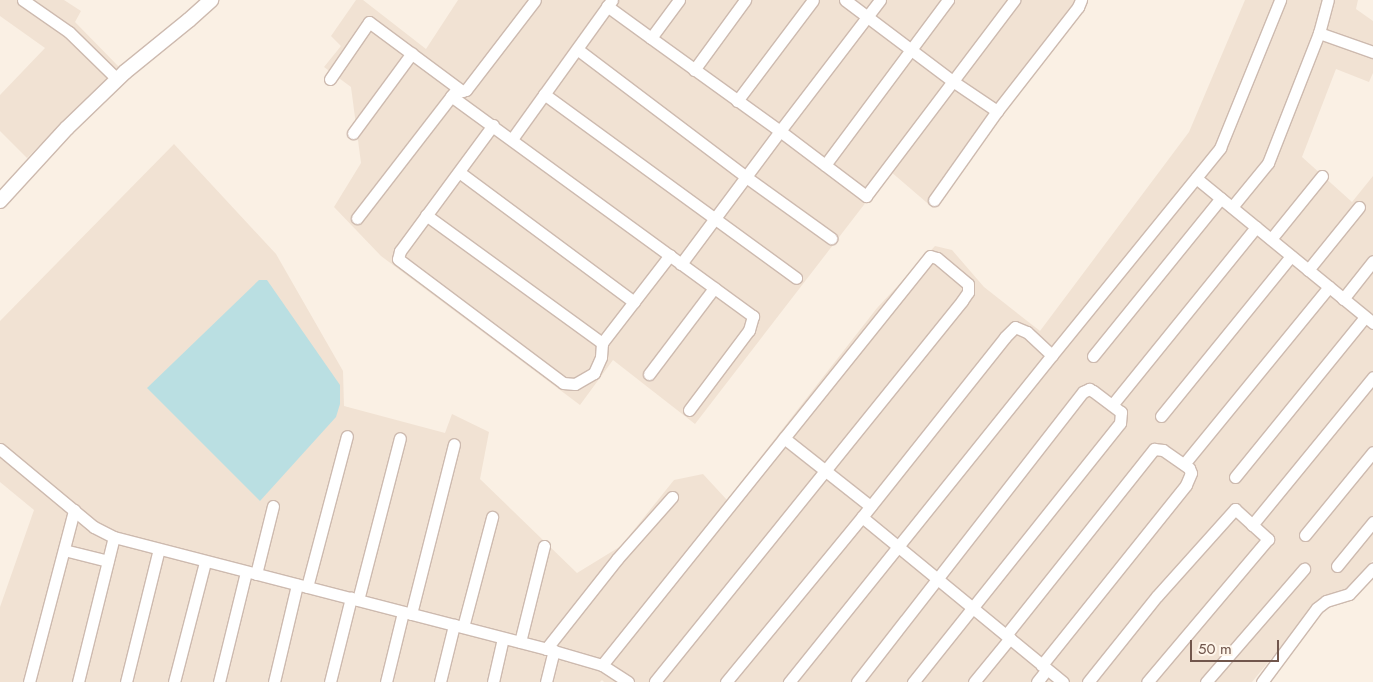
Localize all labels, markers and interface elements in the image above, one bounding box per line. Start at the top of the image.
scale bar [1193,630,1282,662]
text: 50 m [1198,638,1232,660]

